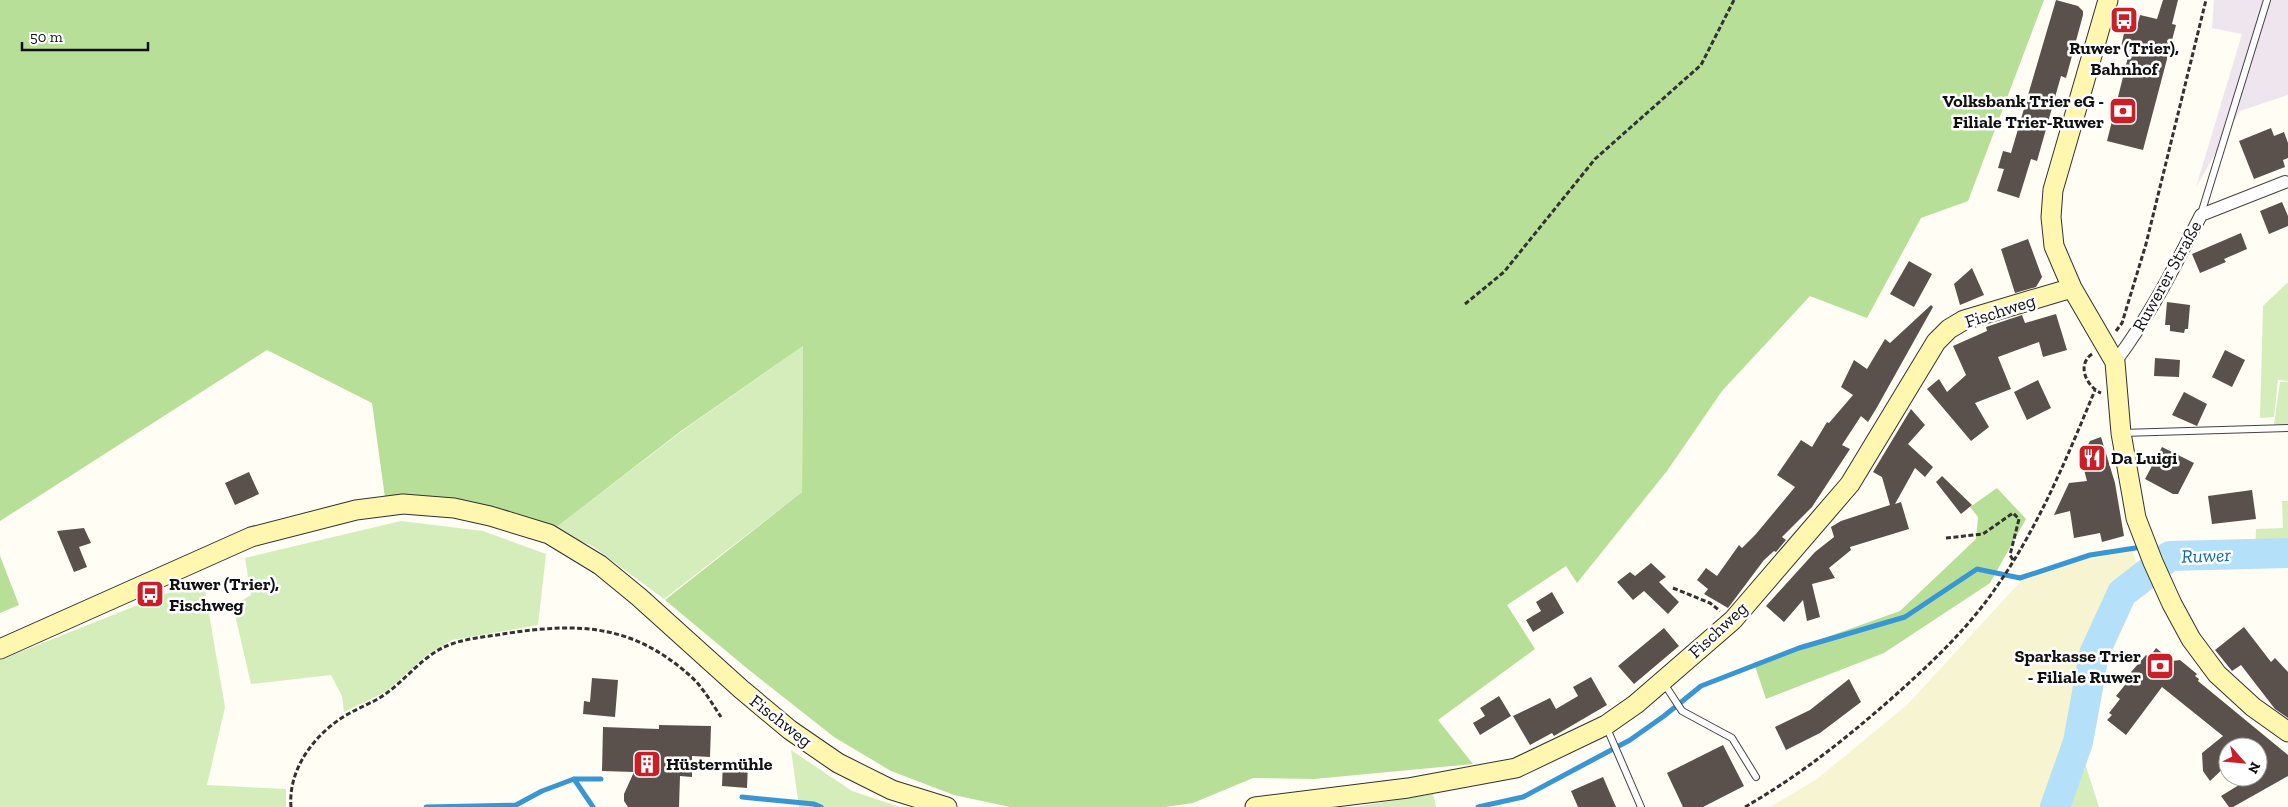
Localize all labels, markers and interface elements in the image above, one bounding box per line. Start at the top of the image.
bus stop icon: Ruwer (Trier), Bahnhof [2109,5,2139,35]
scale bar [22,20,149,52]
text: 50 m [30,28,63,46]
place label: Ruwer (Trier), Bahnhof [2069,37,2179,80]
place label: Volksbank Trier eG - Filiale Trier-Ruwer [1942,90,2104,133]
bank icon: Volksbank Trier eG - Filiale Trier-Ruwer [2108,96,2138,126]
street label: Ruwerer Straße [2128,217,2206,335]
street label: Fischweg [1962,289,2038,333]
restaurant icon: Da Luigi [2077,443,2107,473]
place label: Da Luigi [2111,447,2178,469]
water label: Ruwer [2181,543,2232,568]
place label: Ruwer (Trier), Fischweg [169,573,279,616]
bus stop icon: Ruwer (Trier), Fischweg [135,579,165,609]
street label: Fischweg [1684,597,1752,663]
place label: Sparkasse Trier - Filiale Ruwer [2014,645,2141,688]
bank icon: Sparkasse Trier - Filiale Ruwer [2145,651,2175,681]
street label: Fischweg [745,690,817,752]
north arrow [2218,737,2268,787]
building icon: Hüstermühle [632,749,662,779]
place label: Hüstermühle [666,753,773,775]
text: N [2244,759,2264,777]

